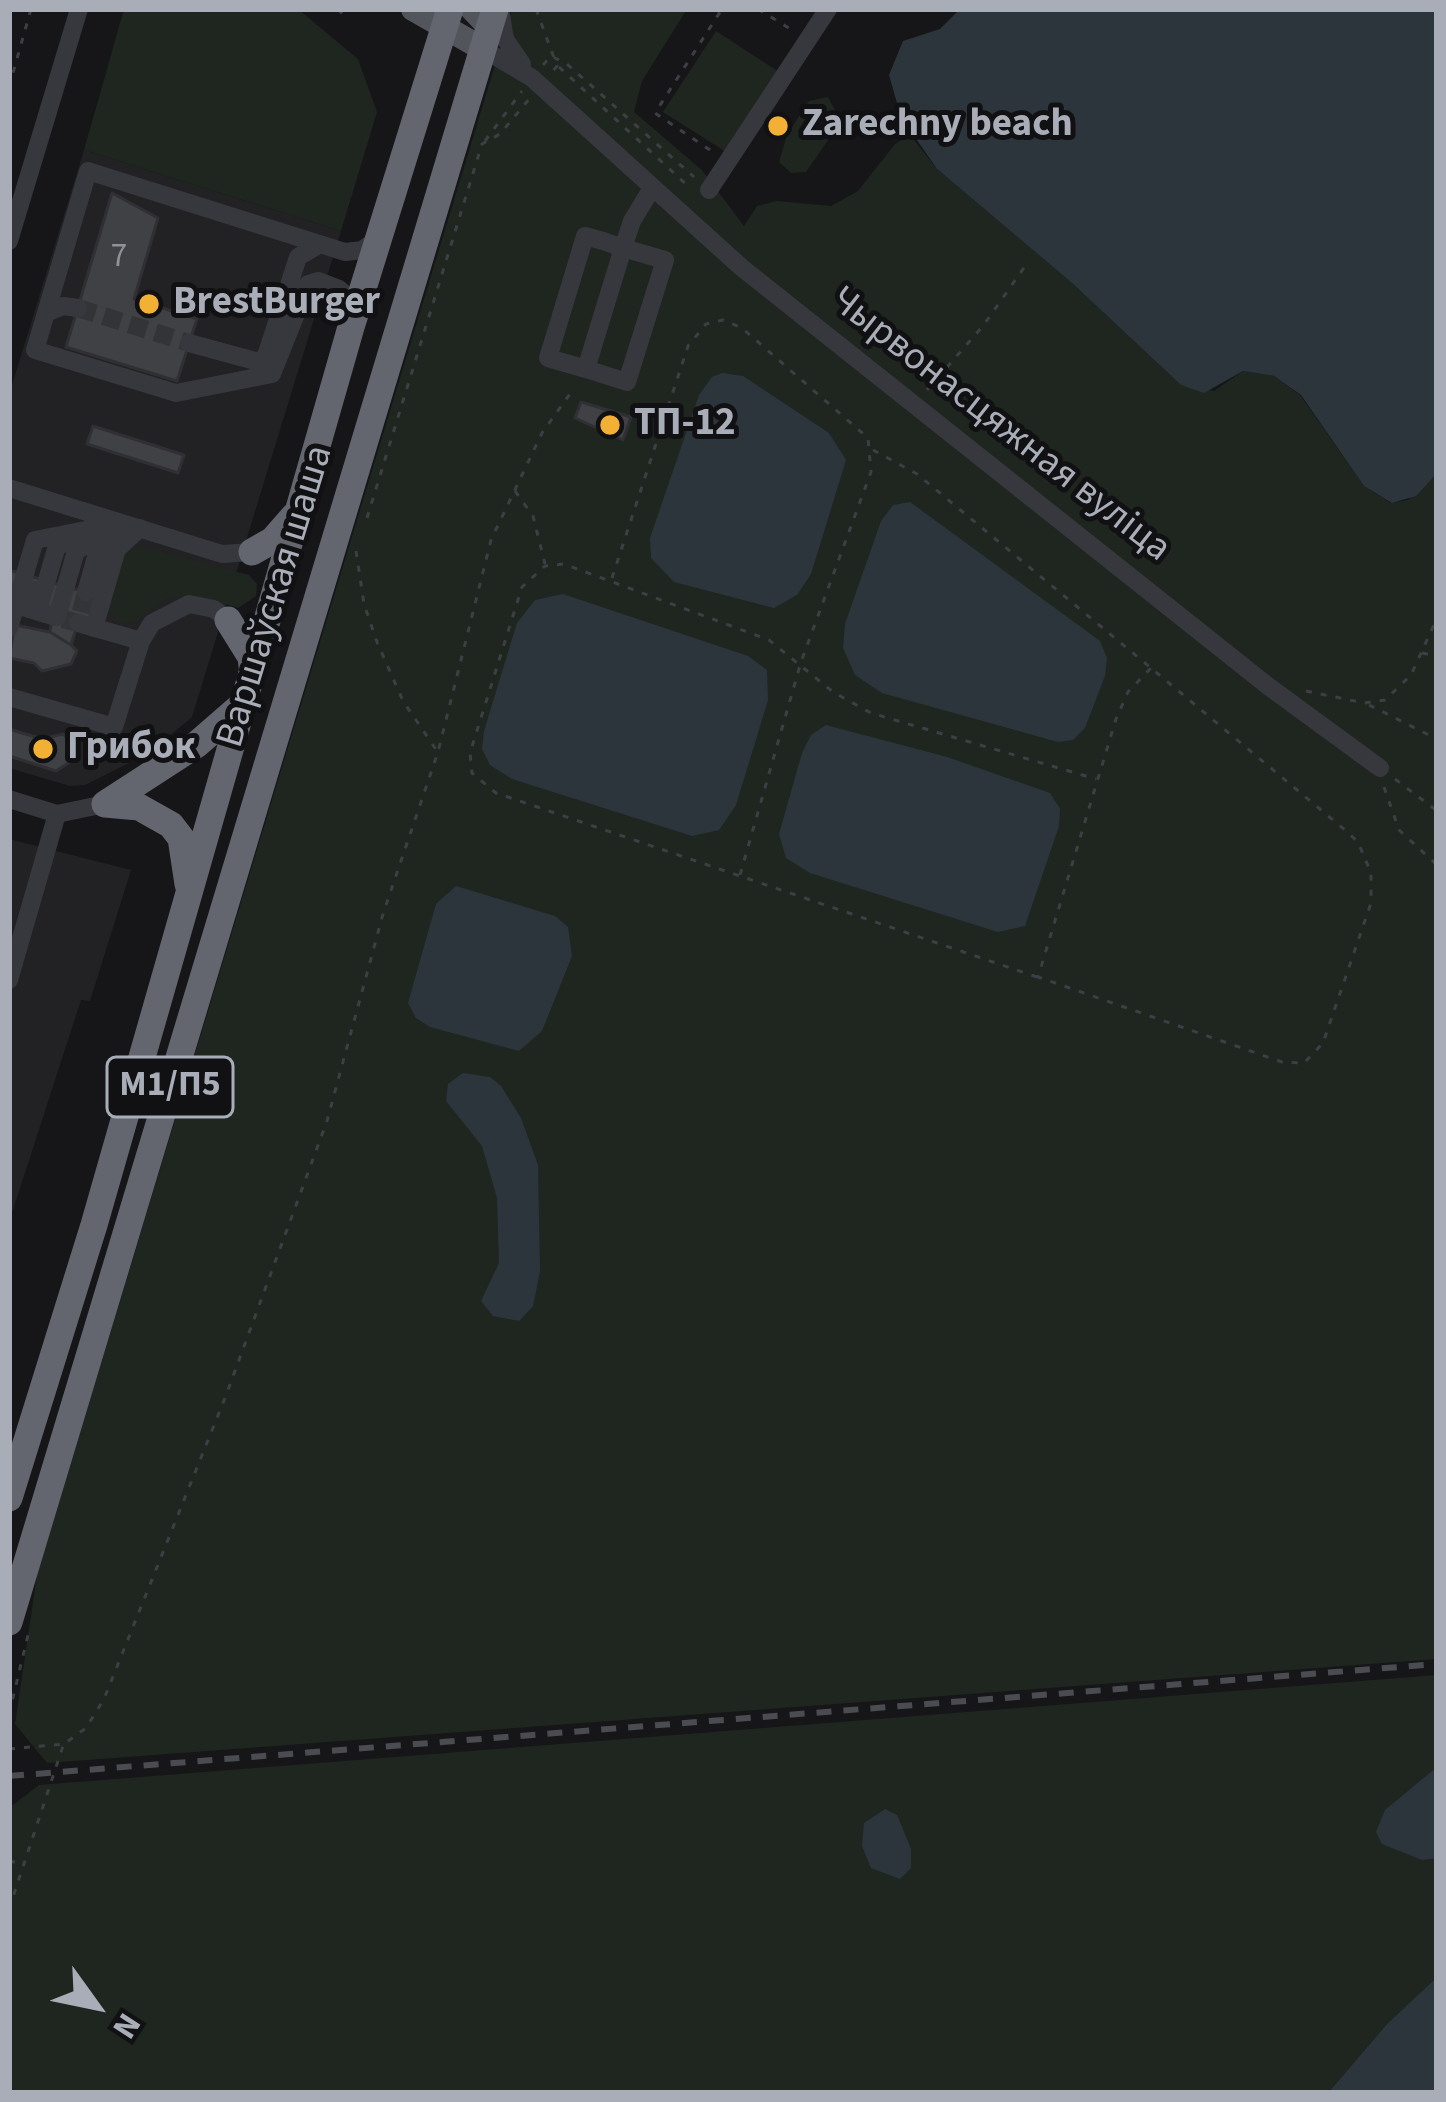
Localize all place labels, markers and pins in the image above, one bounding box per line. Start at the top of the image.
place label: Zarechny beach [802,103,1073,149]
marker: Zarechny beach [765,113,791,139]
place label: BrestBurger [173,281,380,327]
marker: BrestBurger [136,291,162,317]
place label: ТП-12 [634,402,736,448]
marker: ТП-12 [597,412,623,438]
place label: Грибок [67,726,196,772]
marker: Грибок [30,736,56,762]

